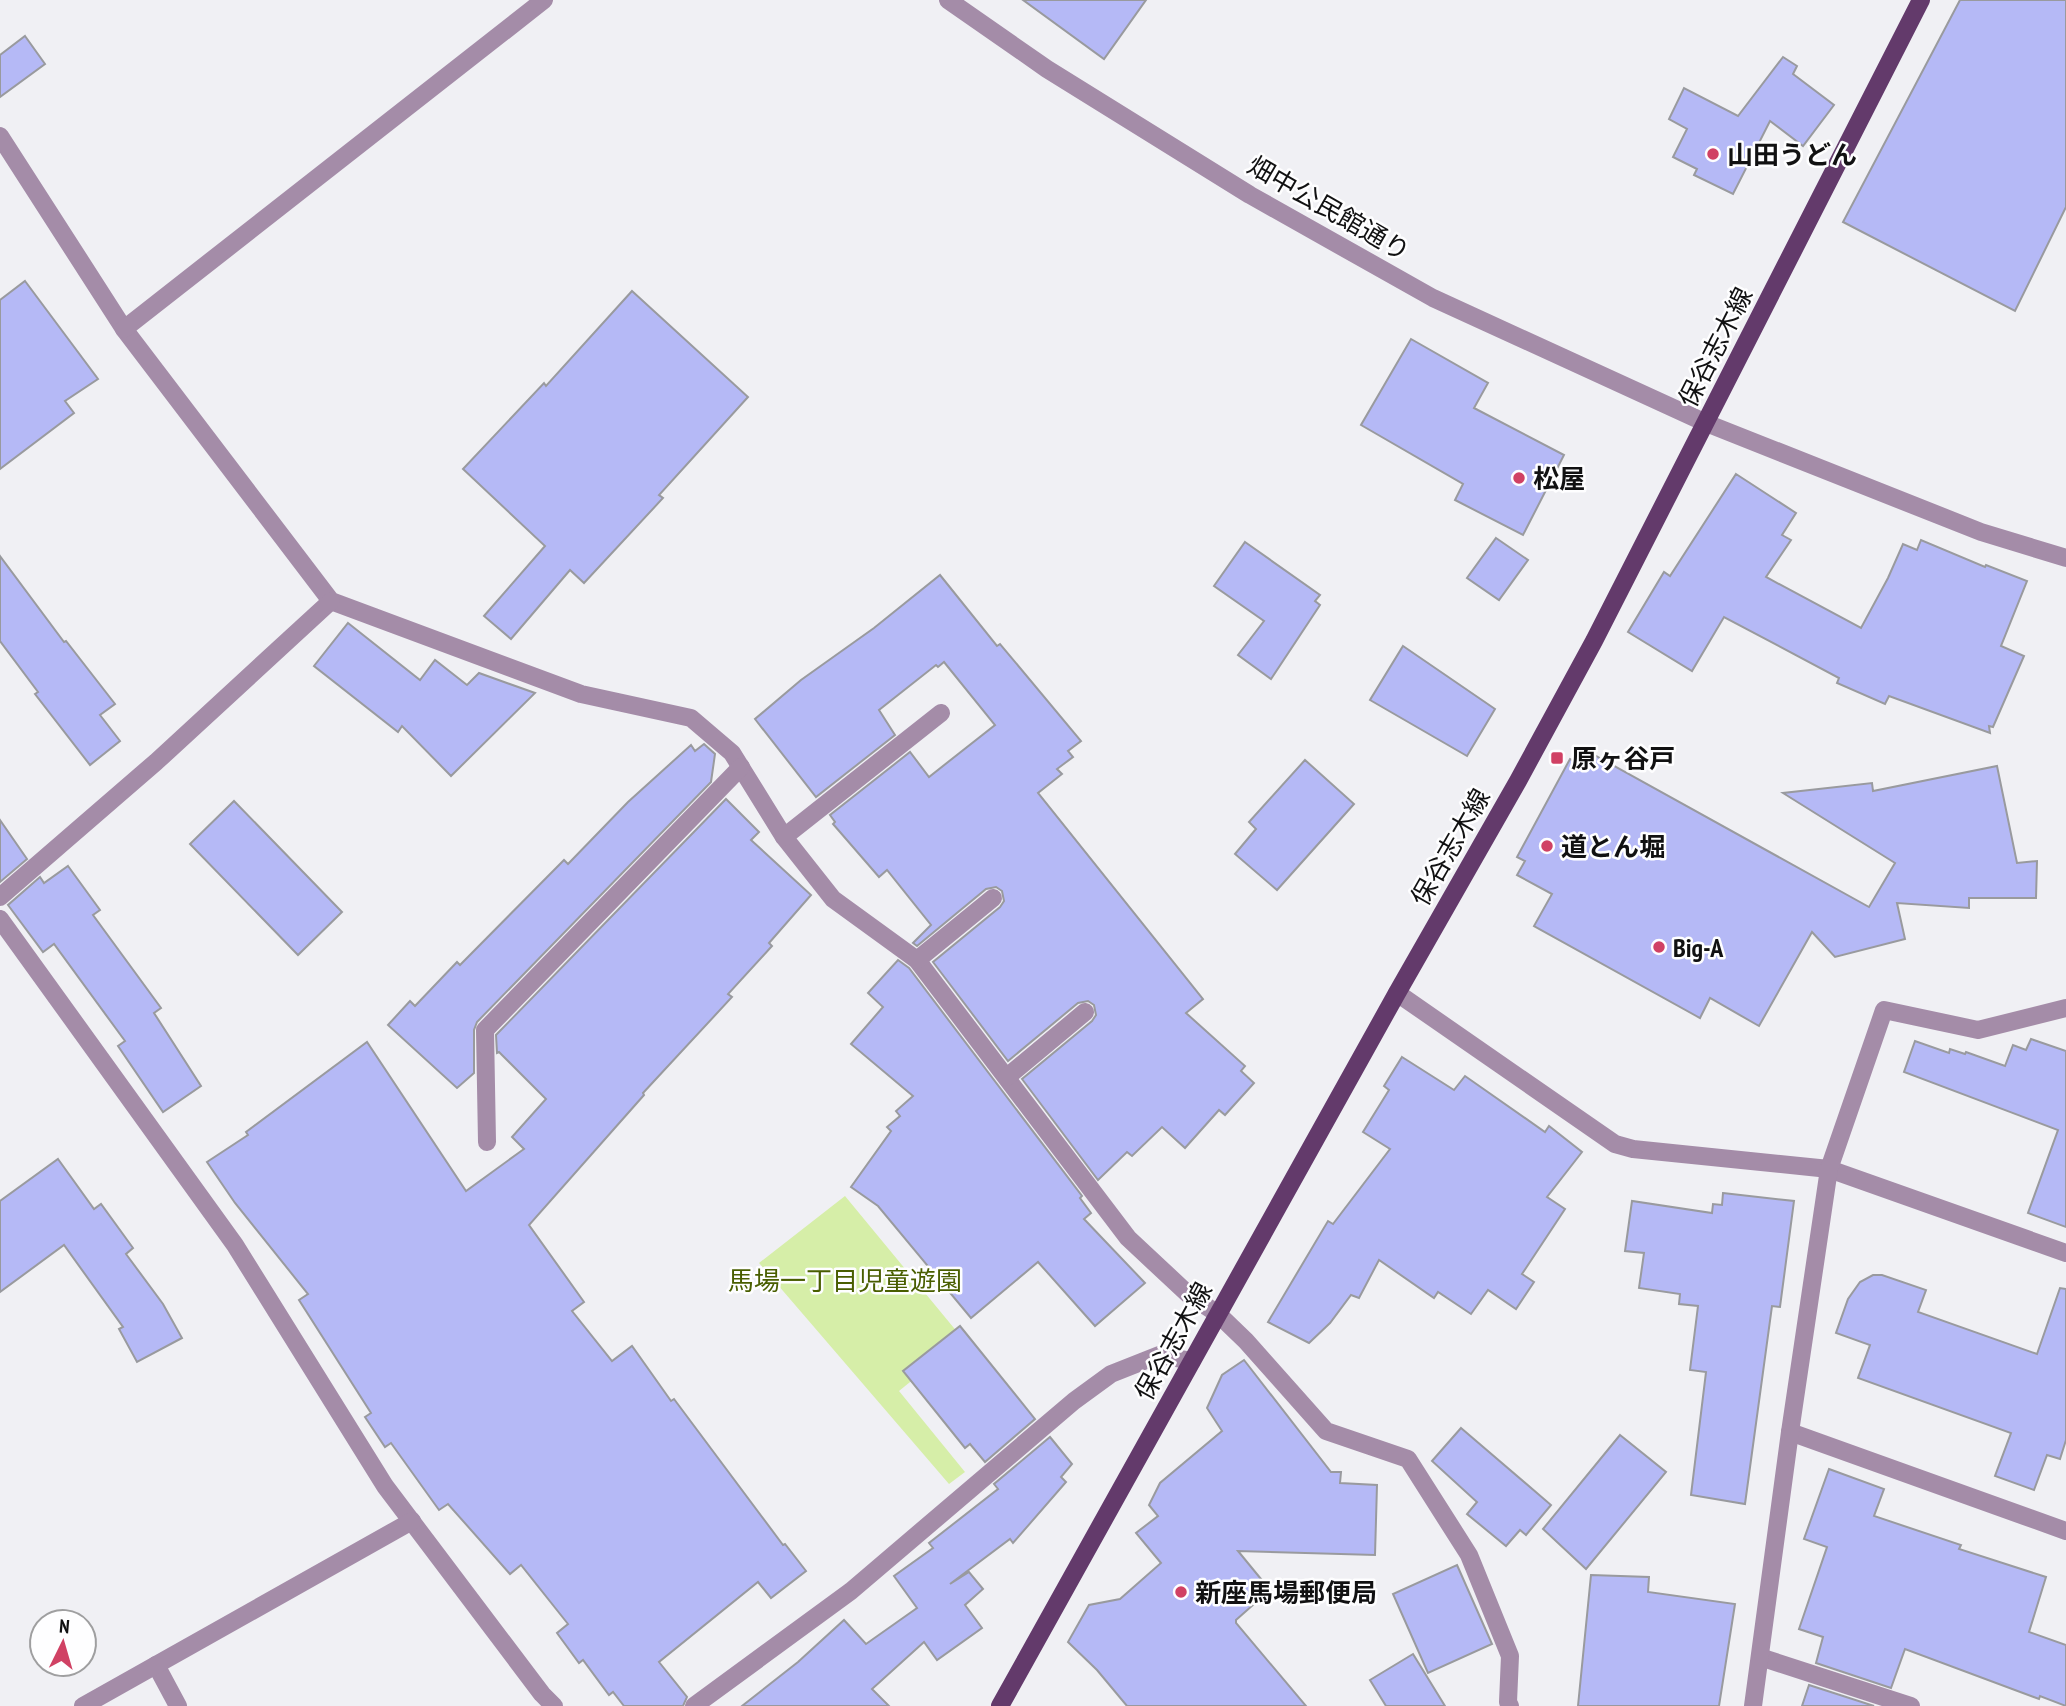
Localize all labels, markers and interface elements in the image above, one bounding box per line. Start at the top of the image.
place label: 山田うどん [1727,138,1857,171]
marker: 山田うどん [1705,146,1721,162]
street label: 畑中公民館通り [1242,148,1416,268]
street label: 保谷志木線 [1671,282,1759,412]
place label: 松屋 [1533,462,1585,495]
marker: 松屋 [1511,470,1527,486]
place label: 原ヶ谷戸 [1571,742,1675,775]
marker: 原ヶ谷戸 [1549,750,1565,766]
street label: 保谷志木線 [1403,782,1497,912]
place label: 道とん堀 [1561,830,1665,863]
marker: 道とん堀 [1539,838,1555,854]
place label: Big-A [1673,931,1724,964]
marker: Big-A [1651,939,1667,955]
park label: 馬場一丁目児童遊園 [728,1264,962,1297]
street label: 保谷志木線 [1127,1276,1219,1406]
place label: 新座馬場郵便局 [1195,1576,1377,1609]
marker: 新座馬場郵便局 [1173,1584,1189,1600]
north arrow [28,1608,98,1678]
text: N [58,1614,71,1638]

